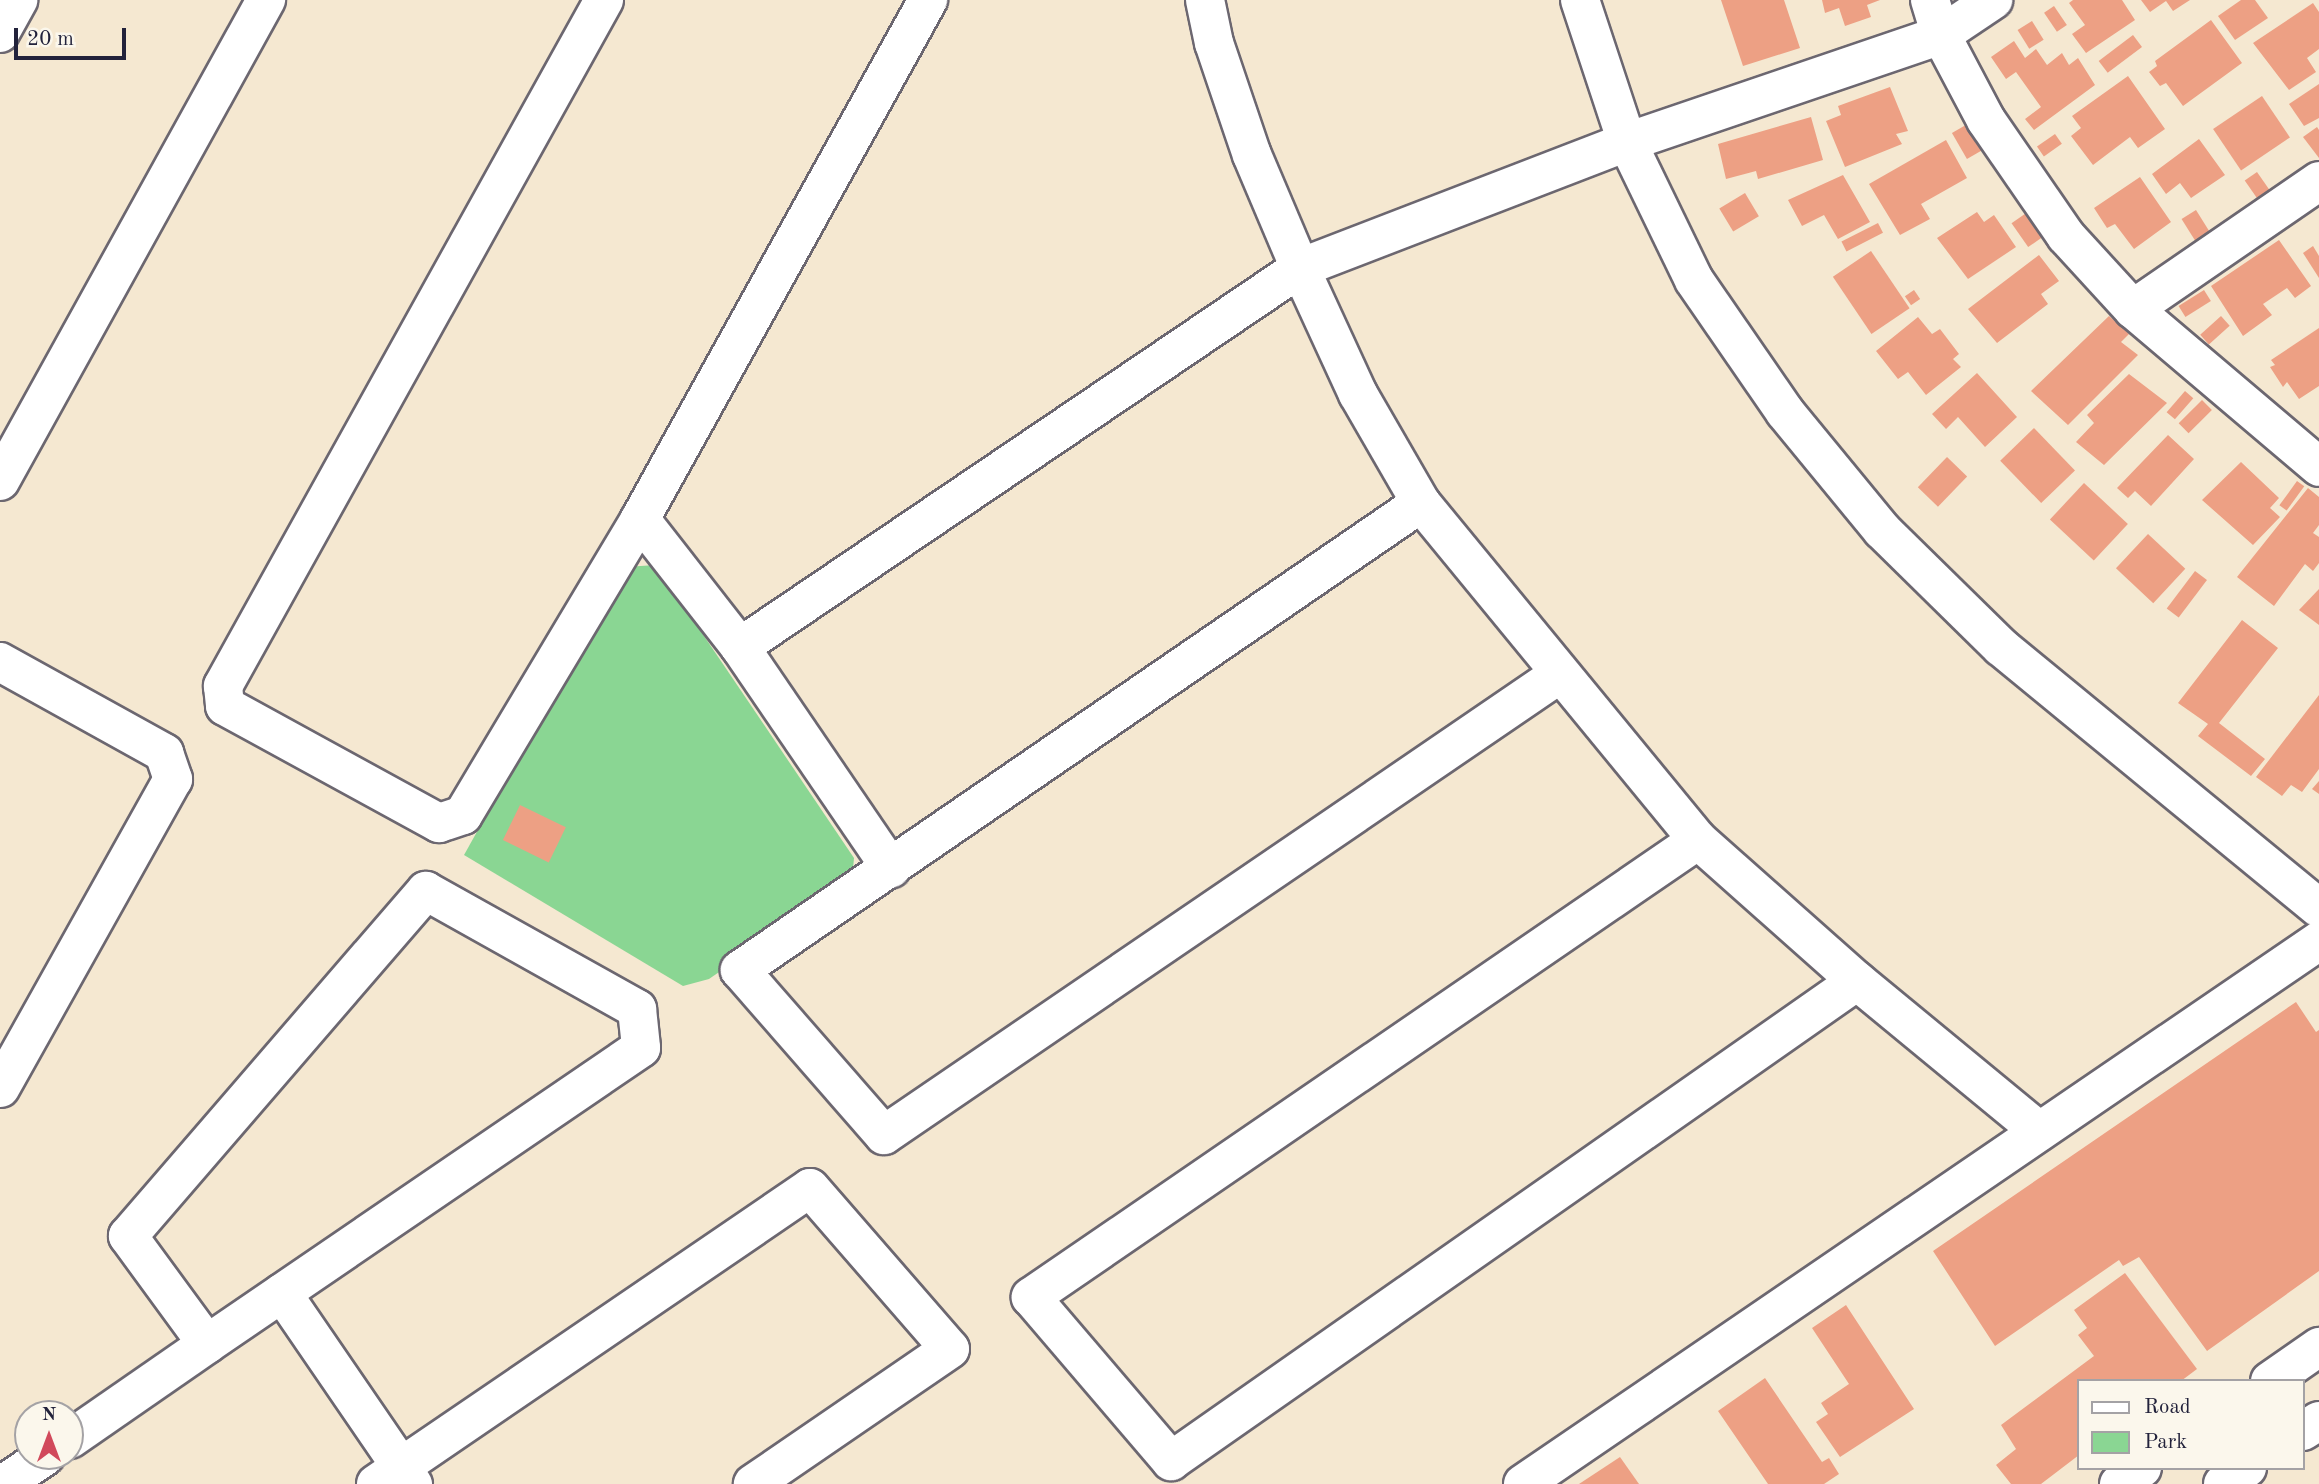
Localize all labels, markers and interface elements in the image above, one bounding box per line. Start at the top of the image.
scale bar [18,14,130,58]
text: 20 m [27,29,74,50]
legend [2078,1379,2305,1470]
text: Road [2144,1397,2191,1418]
north arrow [14,1400,84,1470]
text: N [42,1406,56,1425]
text: Park [2144,1432,2187,1453]

